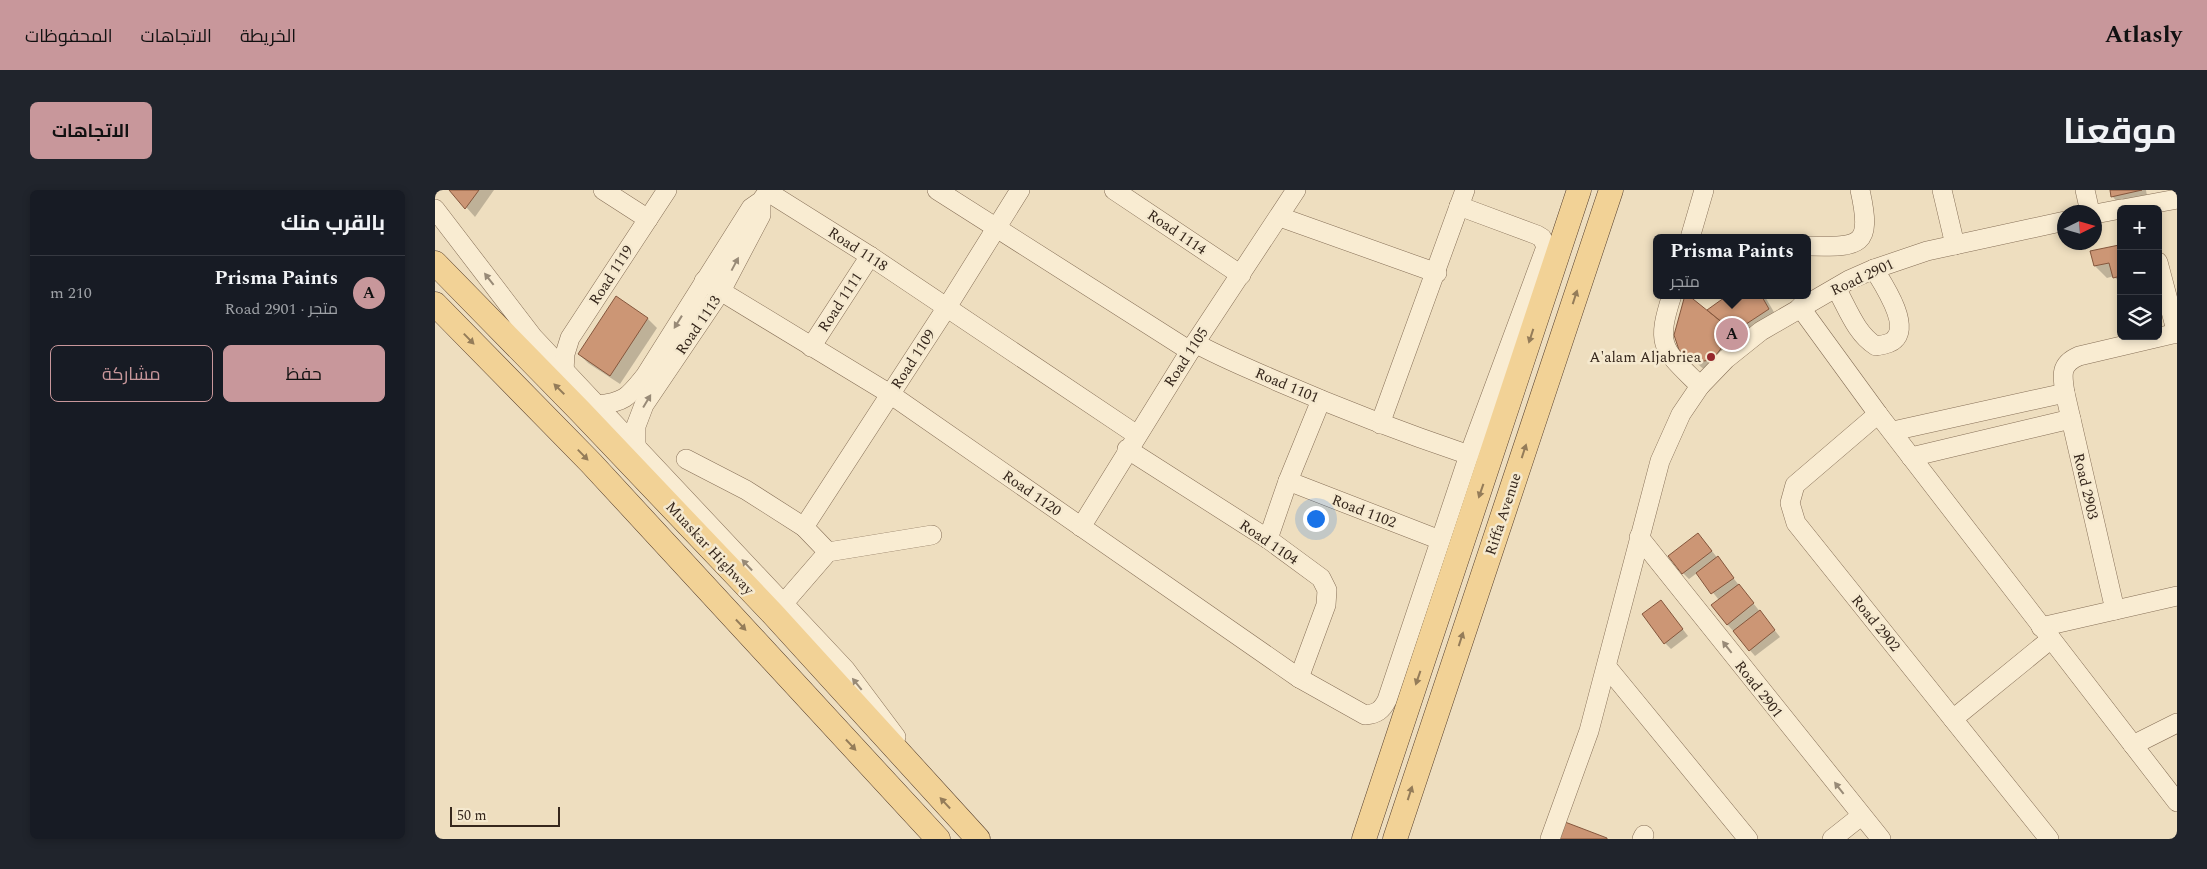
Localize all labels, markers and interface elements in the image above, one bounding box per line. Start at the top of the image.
text: Atlasly [2105,17,2182,53]
text: المحفوظات [25,23,113,50]
text: الاتجاهات [141,23,212,50]
text: الخريطة [240,23,296,50]
button: الاتجاهات [30,102,152,159]
text: موقعنا [2063,106,2177,159]
street label: Road 1114 [1142,204,1212,261]
north arrow [2057,205,2102,250]
map controls [2117,205,2162,340]
button: + [2117,205,2162,250]
text: بالقرب منك [281,208,385,240]
street label: Road 1118 [823,221,892,277]
popup [1653,234,1811,299]
text: Prisma Paints [1670,237,1794,266]
street label: Road 1119 [583,241,639,310]
button: − [2117,250,2162,295]
street label: Road 2901 [1827,253,1898,302]
one-way arrow [731,257,739,271]
text: Prisma Paints [215,264,338,293]
street label: Road 1111 [812,268,868,337]
text: متجر [1670,270,1700,294]
one-way arrow [484,272,494,286]
text: 210 m [50,281,92,305]
text: A [363,281,375,305]
one-way arrow [1571,289,1579,304]
street label: Road 1113 [670,290,727,360]
button: layers [2117,295,2162,340]
text: متجر · Road 2901 [224,297,338,321]
pin: A [1716,315,1748,353]
one-way arrow [674,316,683,329]
street label: Road 1105 [1158,323,1214,392]
street label: Road 1109 [885,325,941,394]
one-way arrow [1527,329,1535,344]
one-way arrow [463,333,475,345]
button: مشاركة [50,345,213,402]
button: حفظ [223,345,385,402]
place label: A'alam Aljabriea [1589,346,1702,369]
marker: A'alam Aljabriea [1705,351,1717,363]
street label: Road 1101 [1251,362,1322,409]
one-way arrow [553,383,565,395]
one-way arrow [642,394,651,407]
one-way arrow [1521,444,1528,459]
one-way arrow [577,449,589,461]
street label: Road 2903 [2067,451,2104,522]
street label: Road 1120 [997,465,1066,522]
street label: Riffa Avenue [1479,470,1528,558]
one-way arrow [1477,483,1484,498]
street label: Road 1102 [1328,489,1399,534]
street label: Muaskar Highway [660,496,760,601]
your location [1303,506,1329,532]
street label: Road 1104 [1234,514,1304,571]
one-way arrow [741,559,753,571]
street label: Road 2902 [1845,590,1906,657]
one-way arrow [735,619,747,631]
one-way arrow [1458,631,1466,646]
one-way arrow [1721,641,1732,654]
street label: Road 2901 [1729,656,1788,723]
one-way arrow [1414,671,1422,686]
one-way arrow [852,678,863,691]
one-way arrow [845,738,857,750]
one-way arrow [1833,782,1844,795]
one-way arrow [1407,785,1414,800]
one-way arrow [939,798,951,810]
scale bar [450,804,560,827]
text: 50 m [457,805,487,826]

